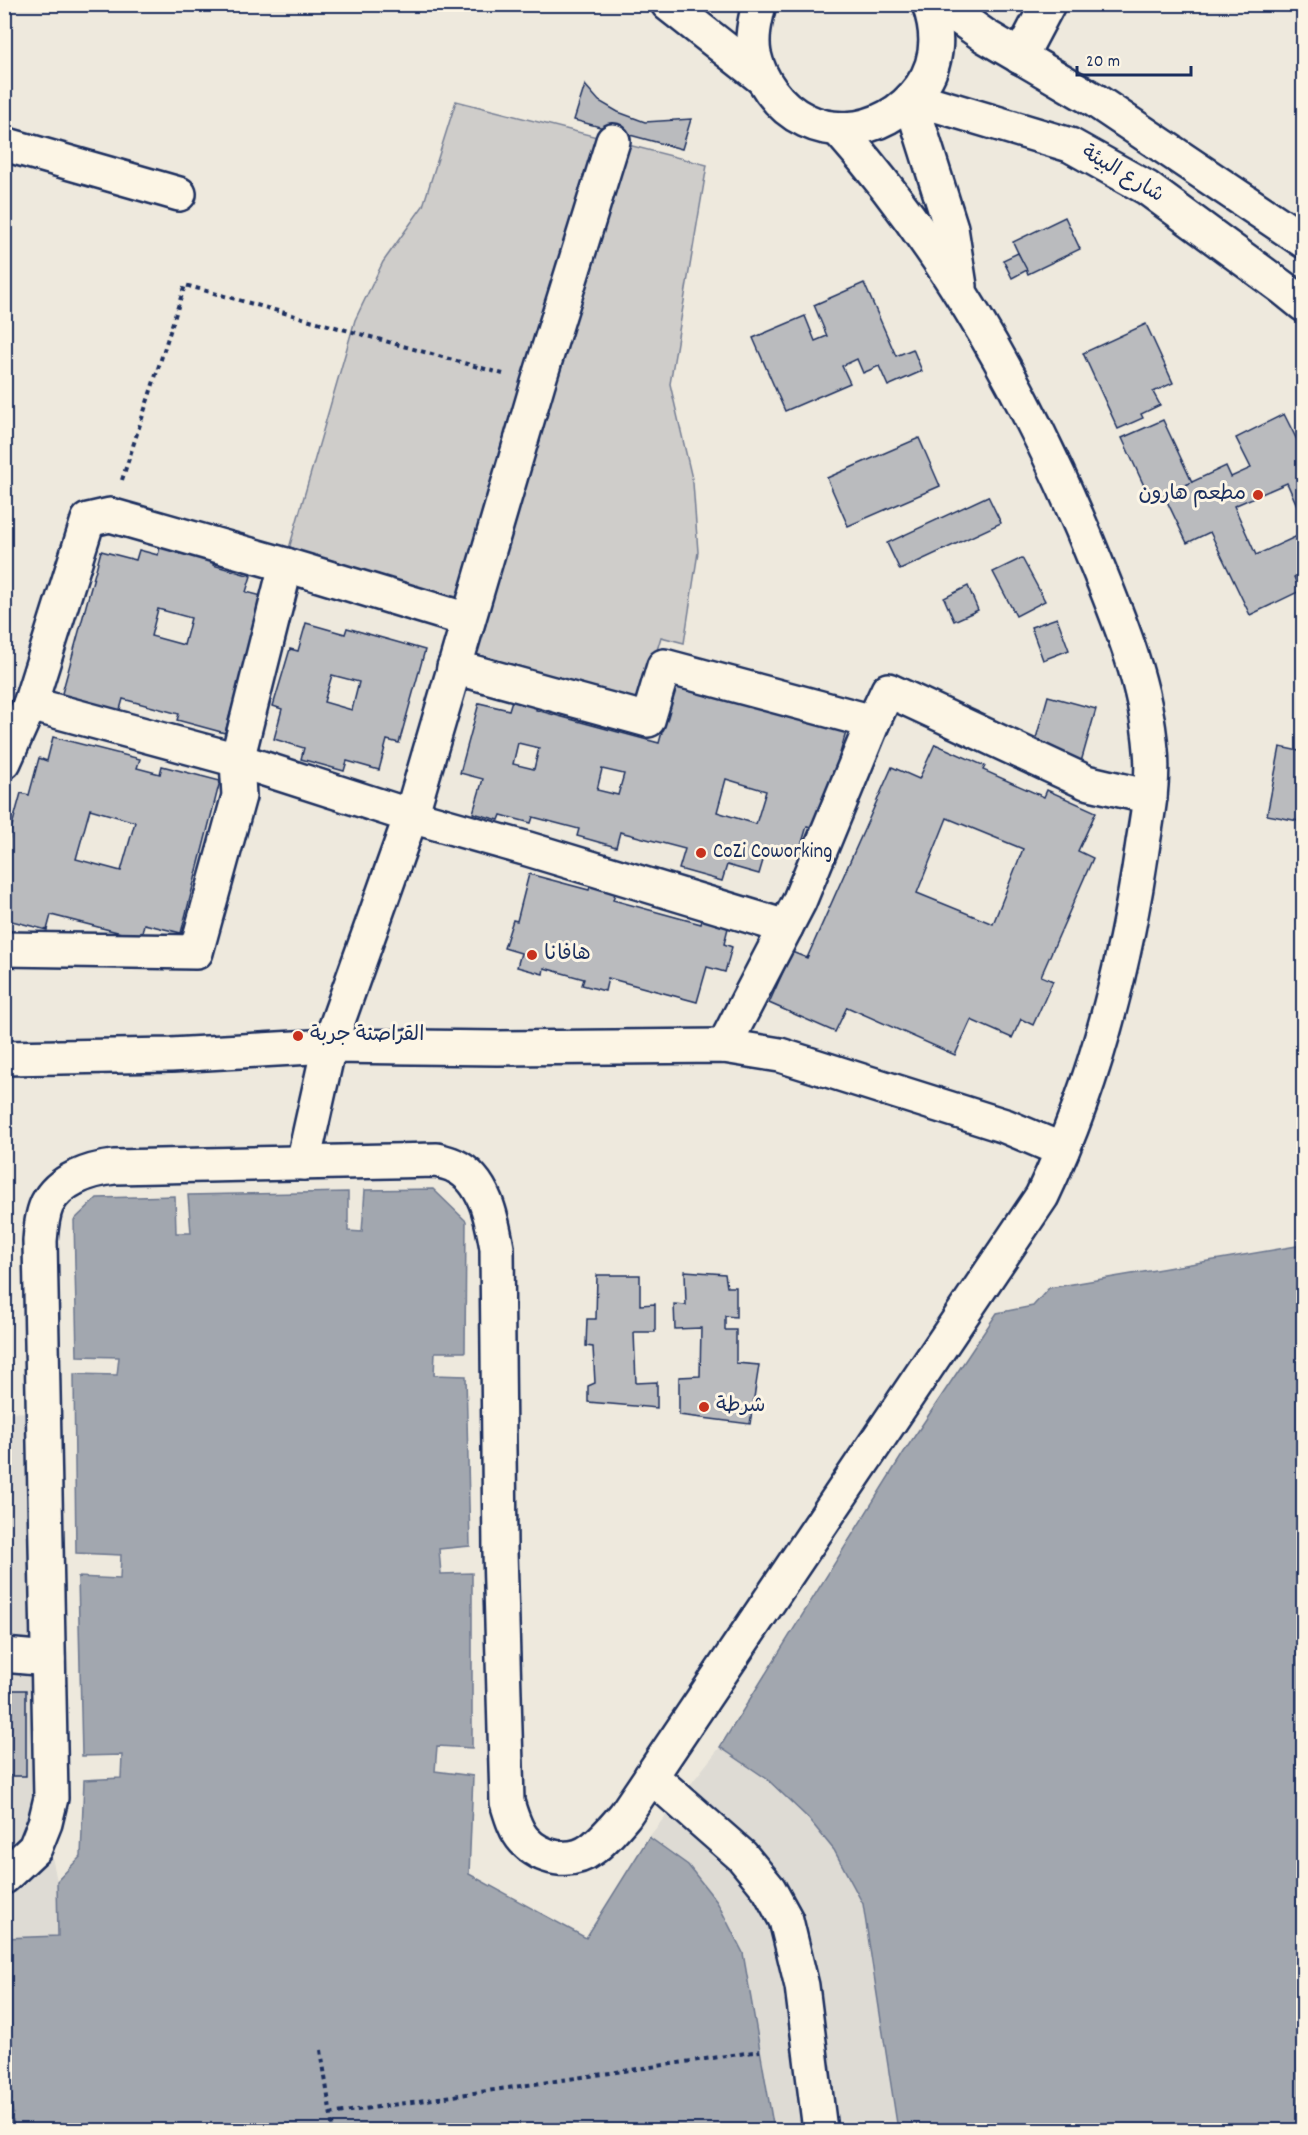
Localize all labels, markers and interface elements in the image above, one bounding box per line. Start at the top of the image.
scale bar [1077,39,1191,77]
text: 20 m [1086,50,1120,75]
street label: شارع البيئة [1075,139,1169,211]
place label: مطعم هارون [1138,480,1246,510]
marker: مطعم هارون [1251,488,1265,502]
place label: CoZi Coworking [713,838,832,868]
marker: CoZi Coworking [694,846,708,860]
place label: هافانا [544,940,591,970]
marker: هافانا [525,948,539,962]
place label: القراصنة جربة [310,1021,424,1051]
marker: القراصنة جربة [291,1029,305,1043]
place label: شرطة [716,1392,766,1422]
marker: شرطة [697,1400,711,1414]

